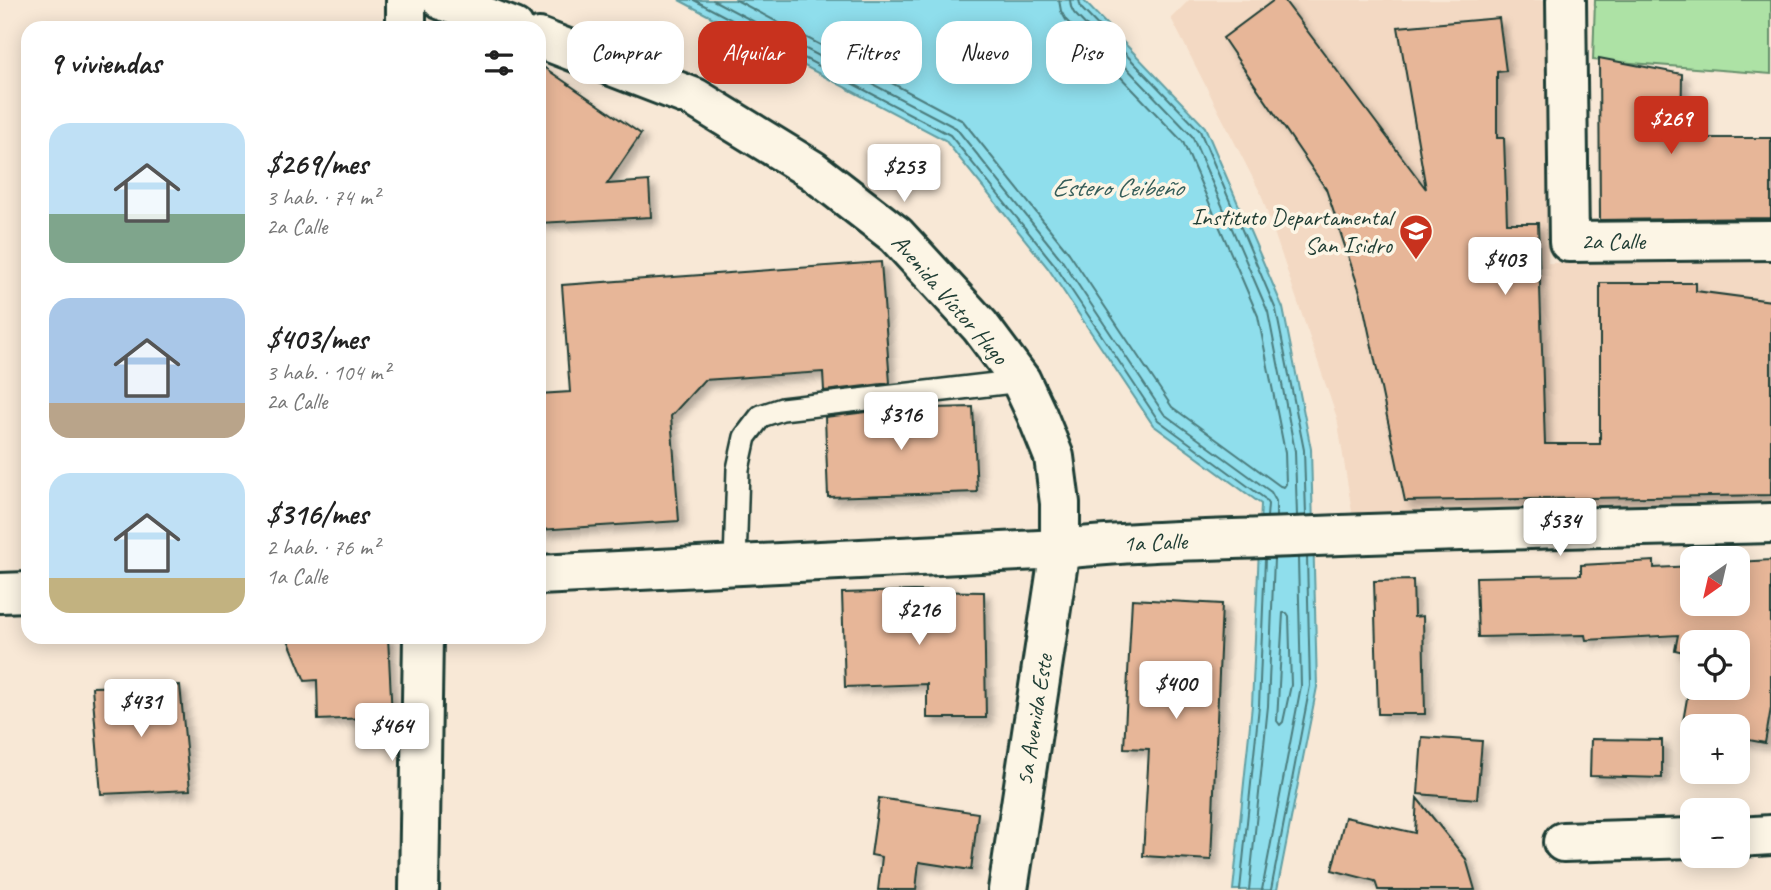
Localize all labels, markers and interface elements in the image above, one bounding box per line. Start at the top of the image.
chip: Comprar [567,21,684,84]
chip: Alquilar [698,21,807,84]
chip: Filtros [821,21,922,84]
chip: Nuevo [936,21,1032,84]
chip: Piso [1046,21,1126,84]
text: 9 viviendas [49,44,161,82]
icon: filters [480,44,518,82]
pin: $269 [1630,96,1712,156]
text: $269 [1650,104,1692,133]
pin: $253 [863,144,945,204]
text: $269/mes [266,145,368,183]
icon: home [105,151,189,235]
text: $253 [883,152,925,181]
water label: Estero Ceibeño [1052,171,1186,204]
text: 3 hab. · 74 m² [266,183,379,212]
place label: Instituto Departamental San Isidro [1191,202,1396,260]
text: 2a Calle [266,212,327,241]
school or university icon: Instituto Departamental San Isidro [1397,212,1435,261]
street label: 2a Calle [1581,226,1647,256]
street label: Avenida Víctor Hugo [885,228,1016,372]
pin: $403 [1464,238,1546,297]
text: $403 [1484,245,1526,274]
text: $403/mes [266,320,368,358]
icon: home [105,326,189,410]
text: 3 hab. · 104 m² [266,358,390,387]
text: 2a Calle [266,387,327,416]
pin: $316 [860,392,942,452]
text: $316 [880,400,922,429]
text: $316/mes [266,495,368,533]
pin: $534 [1519,498,1601,558]
icon: home [105,501,189,585]
text: $534 [1539,506,1581,535]
street label: 1a Calle [1123,526,1190,558]
text: 2 hab. · 76 m² [266,533,379,562]
north arrow [1680,546,1750,616]
map controls [1680,546,1750,868]
text: 1a Calle [266,562,327,591]
pin: $216 [878,588,960,647]
text: $216 [898,595,940,624]
button: locate [1680,630,1750,700]
street label: 5a Avenida Este [1009,650,1060,788]
pin: $400 [1135,662,1217,721]
text: $400 [1155,669,1197,698]
pin: $431 [100,680,182,739]
text: $431 [120,687,162,716]
pin: $464 [351,704,433,763]
text: $464 [371,711,413,740]
button: + [1680,714,1750,784]
button: − [1680,798,1750,868]

